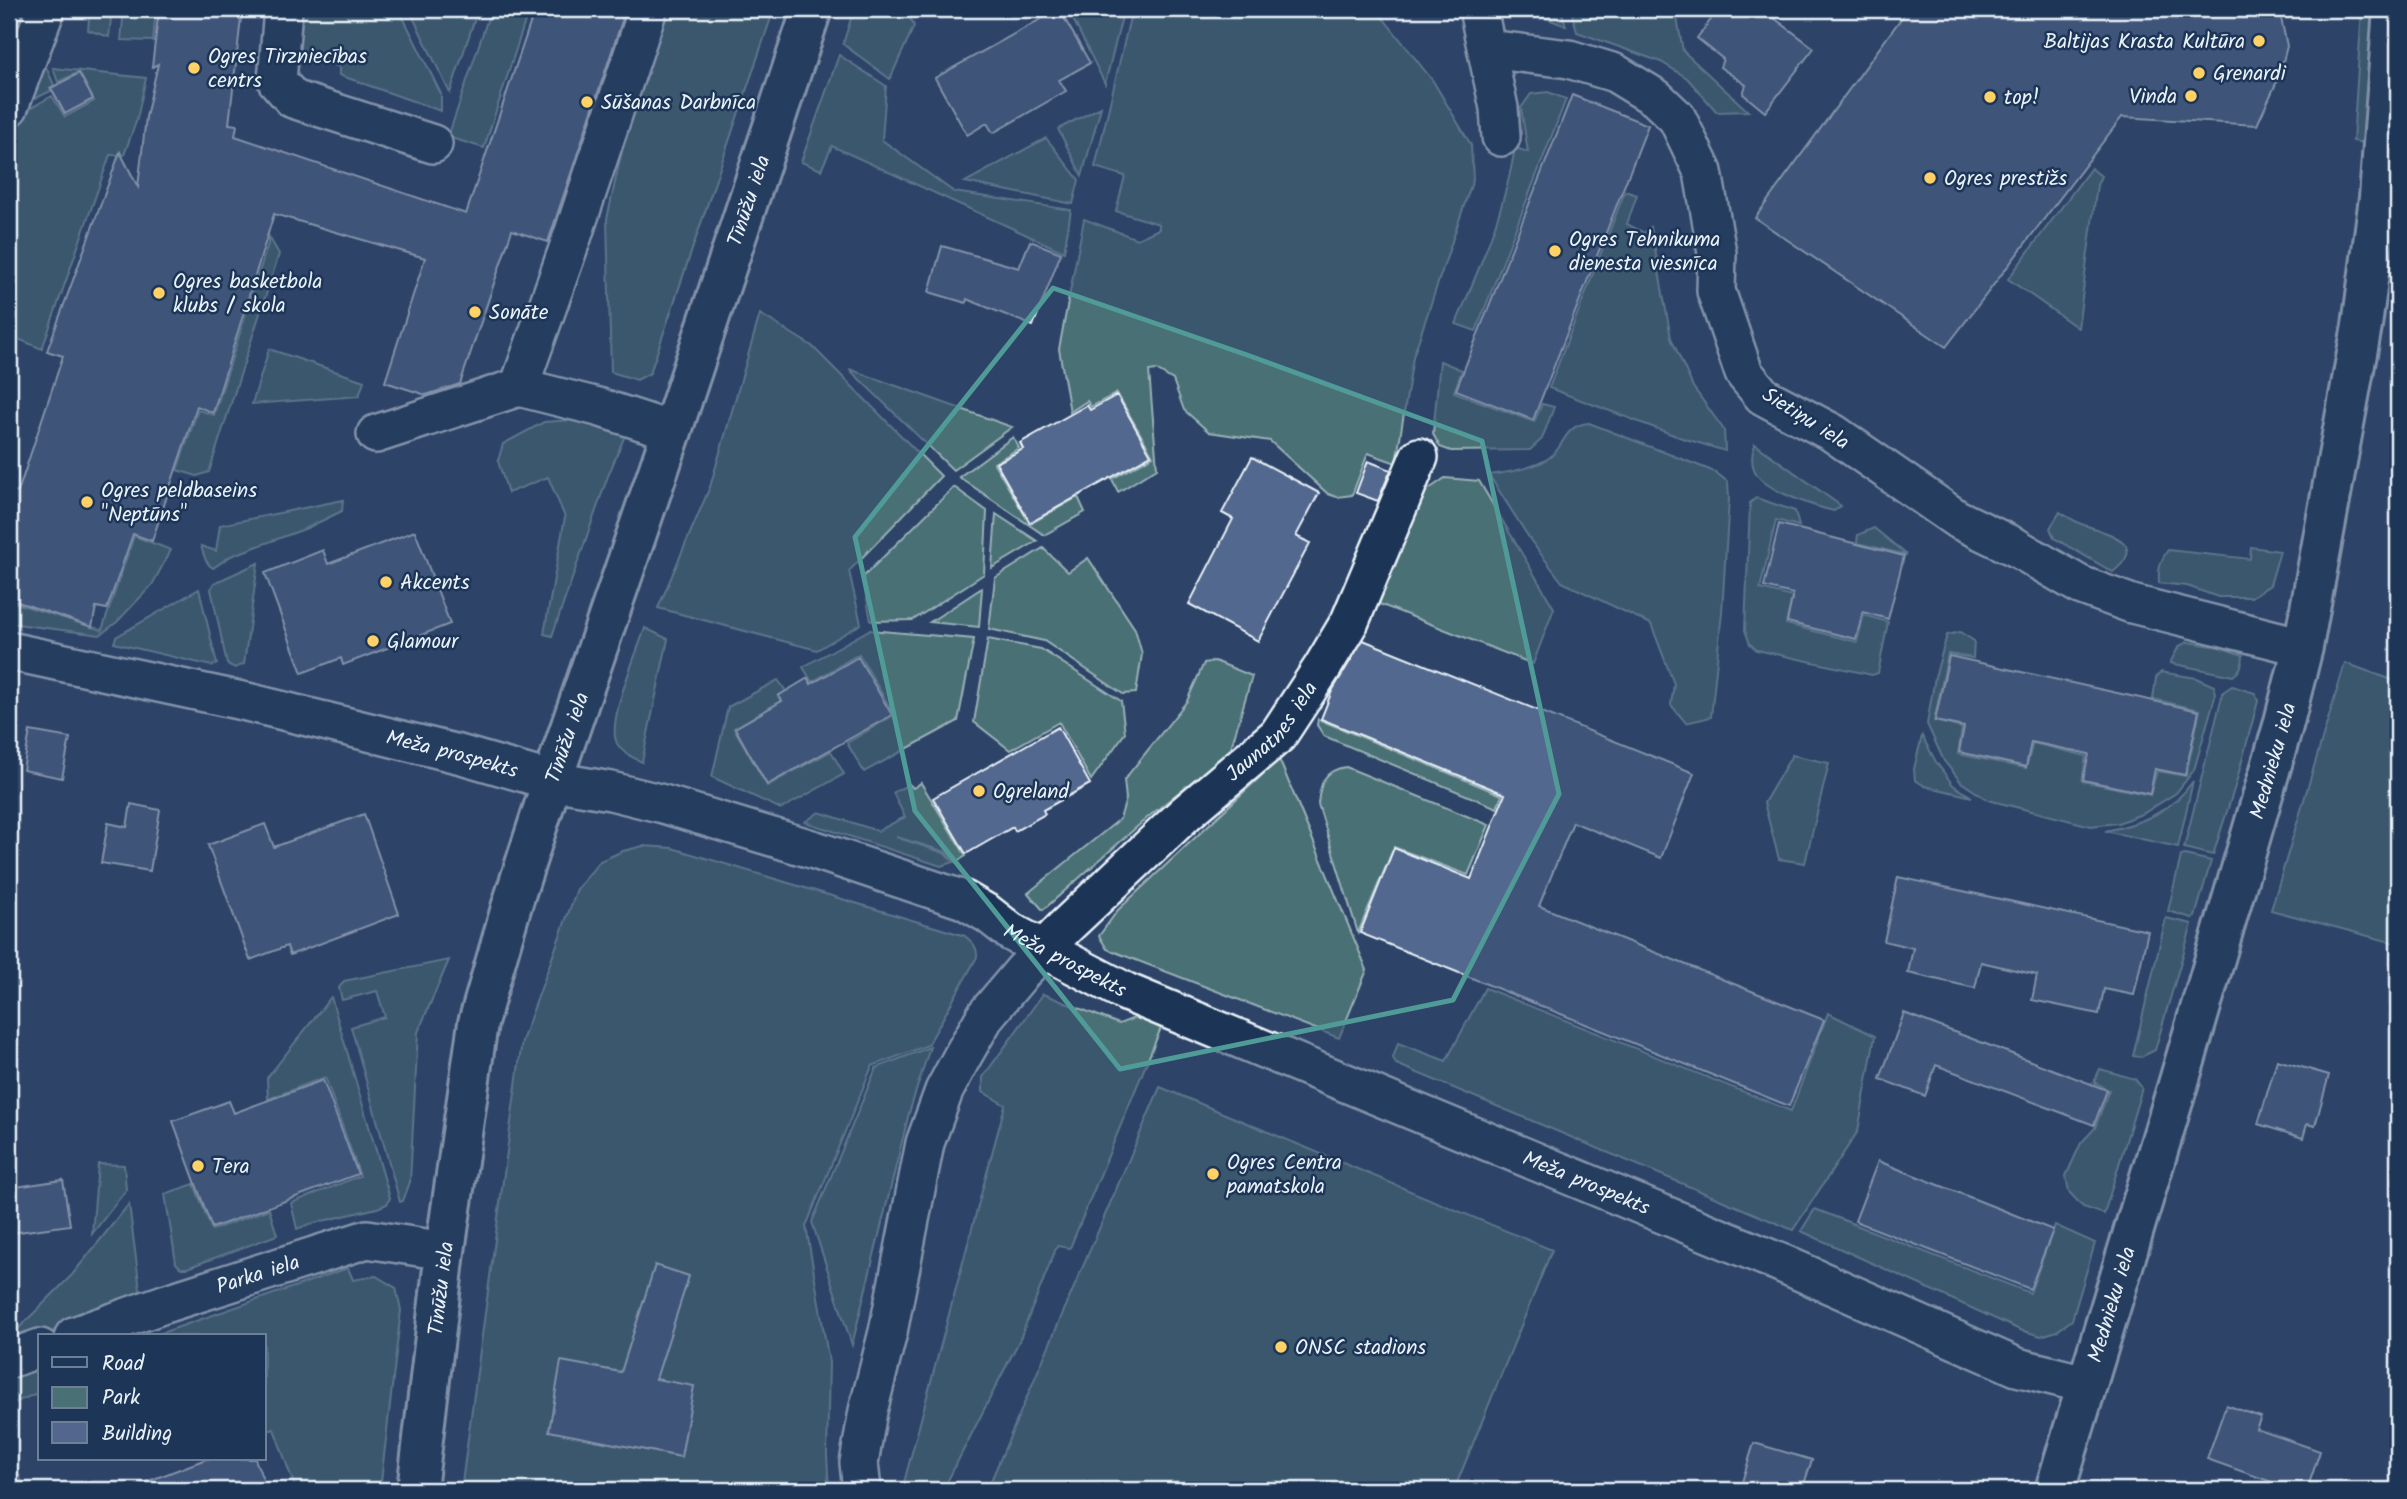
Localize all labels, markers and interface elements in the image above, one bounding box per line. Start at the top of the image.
place label: Baltijas Krasta Kultūra [2044,26,2245,59]
marker: Baltijas Krasta Kultūra [2251,33,2267,49]
place label: Ogres Tirzniecības centrs [208,41,367,98]
place label: Grenardi [2213,58,2287,91]
marker: Ogres Tirzniecības centrs [186,60,202,76]
marker: Grenardi [2191,65,2207,81]
place label: Vinda [2129,81,2177,114]
place label: top! [2004,82,2039,115]
place label: Sūšanas Darbnīca [601,87,756,120]
marker: Vinda [2183,88,2199,104]
marker: top! [1982,89,1998,105]
marker: Sūšanas Darbnīca [579,94,595,110]
street label: Tīnūžu iela [719,151,780,251]
place label: Ogres prestižs [1944,163,2067,196]
marker: Ogres prestižs [1922,170,1938,186]
place label: Ogres Tehnikuma dienesta viesnīca [1569,224,1720,281]
marker: Ogres Tehnikuma dienesta viesnīca [1547,243,1563,259]
place label: Ogres basketbola klubs / skola [173,266,322,323]
marker: Ogres basketbola klubs / skola [151,285,167,301]
place label: Sonāte [489,297,549,330]
marker: Sonāte [467,304,483,320]
street label: Sietiņu iela [1755,379,1855,459]
place label: Ogres peldbaseins "Neptūns" [101,475,257,532]
marker: Ogres peldbaseins "Neptūns" [79,494,95,510]
place label: Akcents [400,567,470,600]
marker: Akcents [378,574,394,590]
place label: Glamour [387,626,459,659]
marker: Glamour [365,633,381,649]
street label: Jaunatnes iela [1219,675,1327,791]
street label: Tīnūžu iela [537,688,599,788]
street label: Mednieku iela [2242,699,2306,823]
street label: Meža prospekts [382,722,522,788]
place label: Ogreland [993,776,1069,809]
marker: Ogreland [971,783,987,799]
street label: Meža prospekts [997,916,1132,1008]
street label: Meža prospekts [1517,1143,1655,1225]
place label: Ogres Centra pamatskola [1226,1147,1342,1204]
place label: Tera [212,1151,250,1184]
marker: Tera [190,1158,206,1174]
marker: Ogres Centra pamatskola [1205,1166,1221,1182]
street label: Tīnūžu iela [420,1239,464,1337]
street label: Mednieku iela [2080,1243,2146,1367]
street label: Parka iela [212,1247,304,1304]
place label: ONSC stadions [1295,1332,1426,1365]
legend [38,1334,266,1460]
marker: ONSC stadions [1273,1339,1289,1355]
text: Road [102,1348,145,1381]
text: Park [102,1382,140,1415]
text: Building [102,1418,172,1451]

